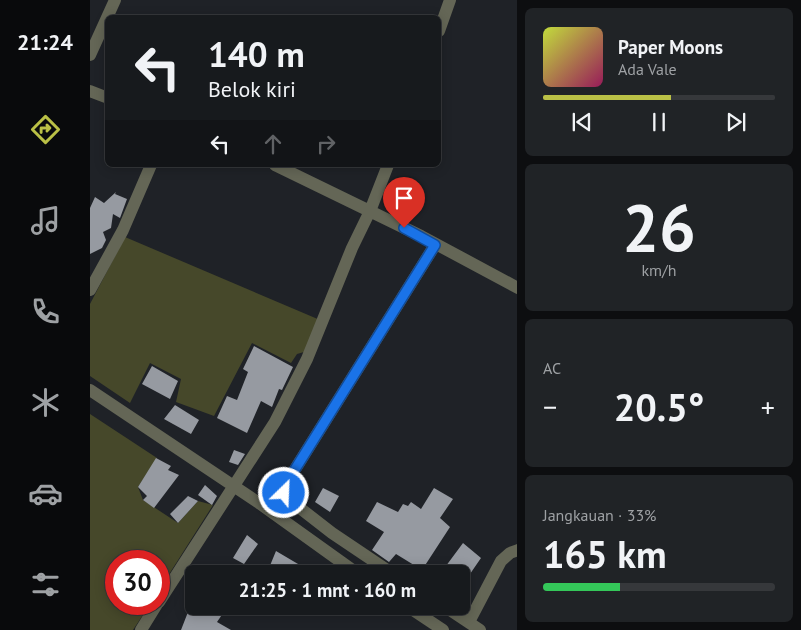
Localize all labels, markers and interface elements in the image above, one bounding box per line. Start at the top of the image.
text: 21:24 [17,28,73,56]
text: 140 m [208,31,305,77]
icon: left [125,35,190,100]
text: Paper Moons [618,35,723,59]
text: Ada Vale [618,59,677,79]
text: Belok kiri [208,75,296,103]
icon: previous [568,108,596,136]
icon: pause [645,108,673,136]
icon: next [722,108,750,136]
icon: directions [28,112,63,147]
icon: left [206,130,234,158]
icon: ahead [259,130,287,158]
icon: right [312,130,340,158]
pin [383,177,425,228]
icon: arrive [390,184,418,212]
text: 26 [622,185,696,269]
icon: music [28,203,63,238]
text: km/h [641,260,677,280]
icon: phone [28,294,63,329]
text: AC [543,358,561,378]
text: 20.5° [614,382,704,431]
icon: climate [28,385,63,420]
text: − [543,388,557,425]
text: + [761,388,775,425]
position arrow [257,466,309,518]
icon: car [28,476,63,511]
text: Jangkauan · 33% [543,505,656,525]
text: 165 km [543,529,667,578]
speed limit sign: 30 [105,550,170,615]
icon: filters [28,567,63,602]
text: 21:25 · 1 mnt · 160 m [239,578,416,602]

